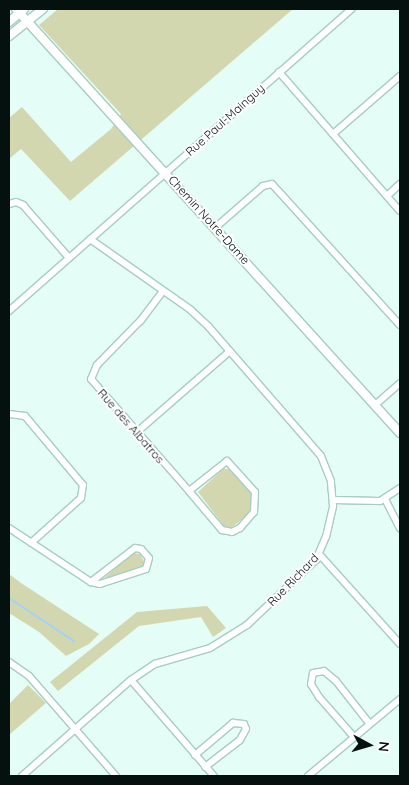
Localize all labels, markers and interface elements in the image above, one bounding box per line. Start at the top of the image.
street label: Rue Paul-Mainguy [183,81,267,159]
street label: Chemin Notre-Dame [165,173,253,267]
street label: Rue des Albatros [95,386,167,466]
street label: Rue Richard [264,551,322,609]
north arrow [344,720,394,770]
text: N [374,740,393,753]

